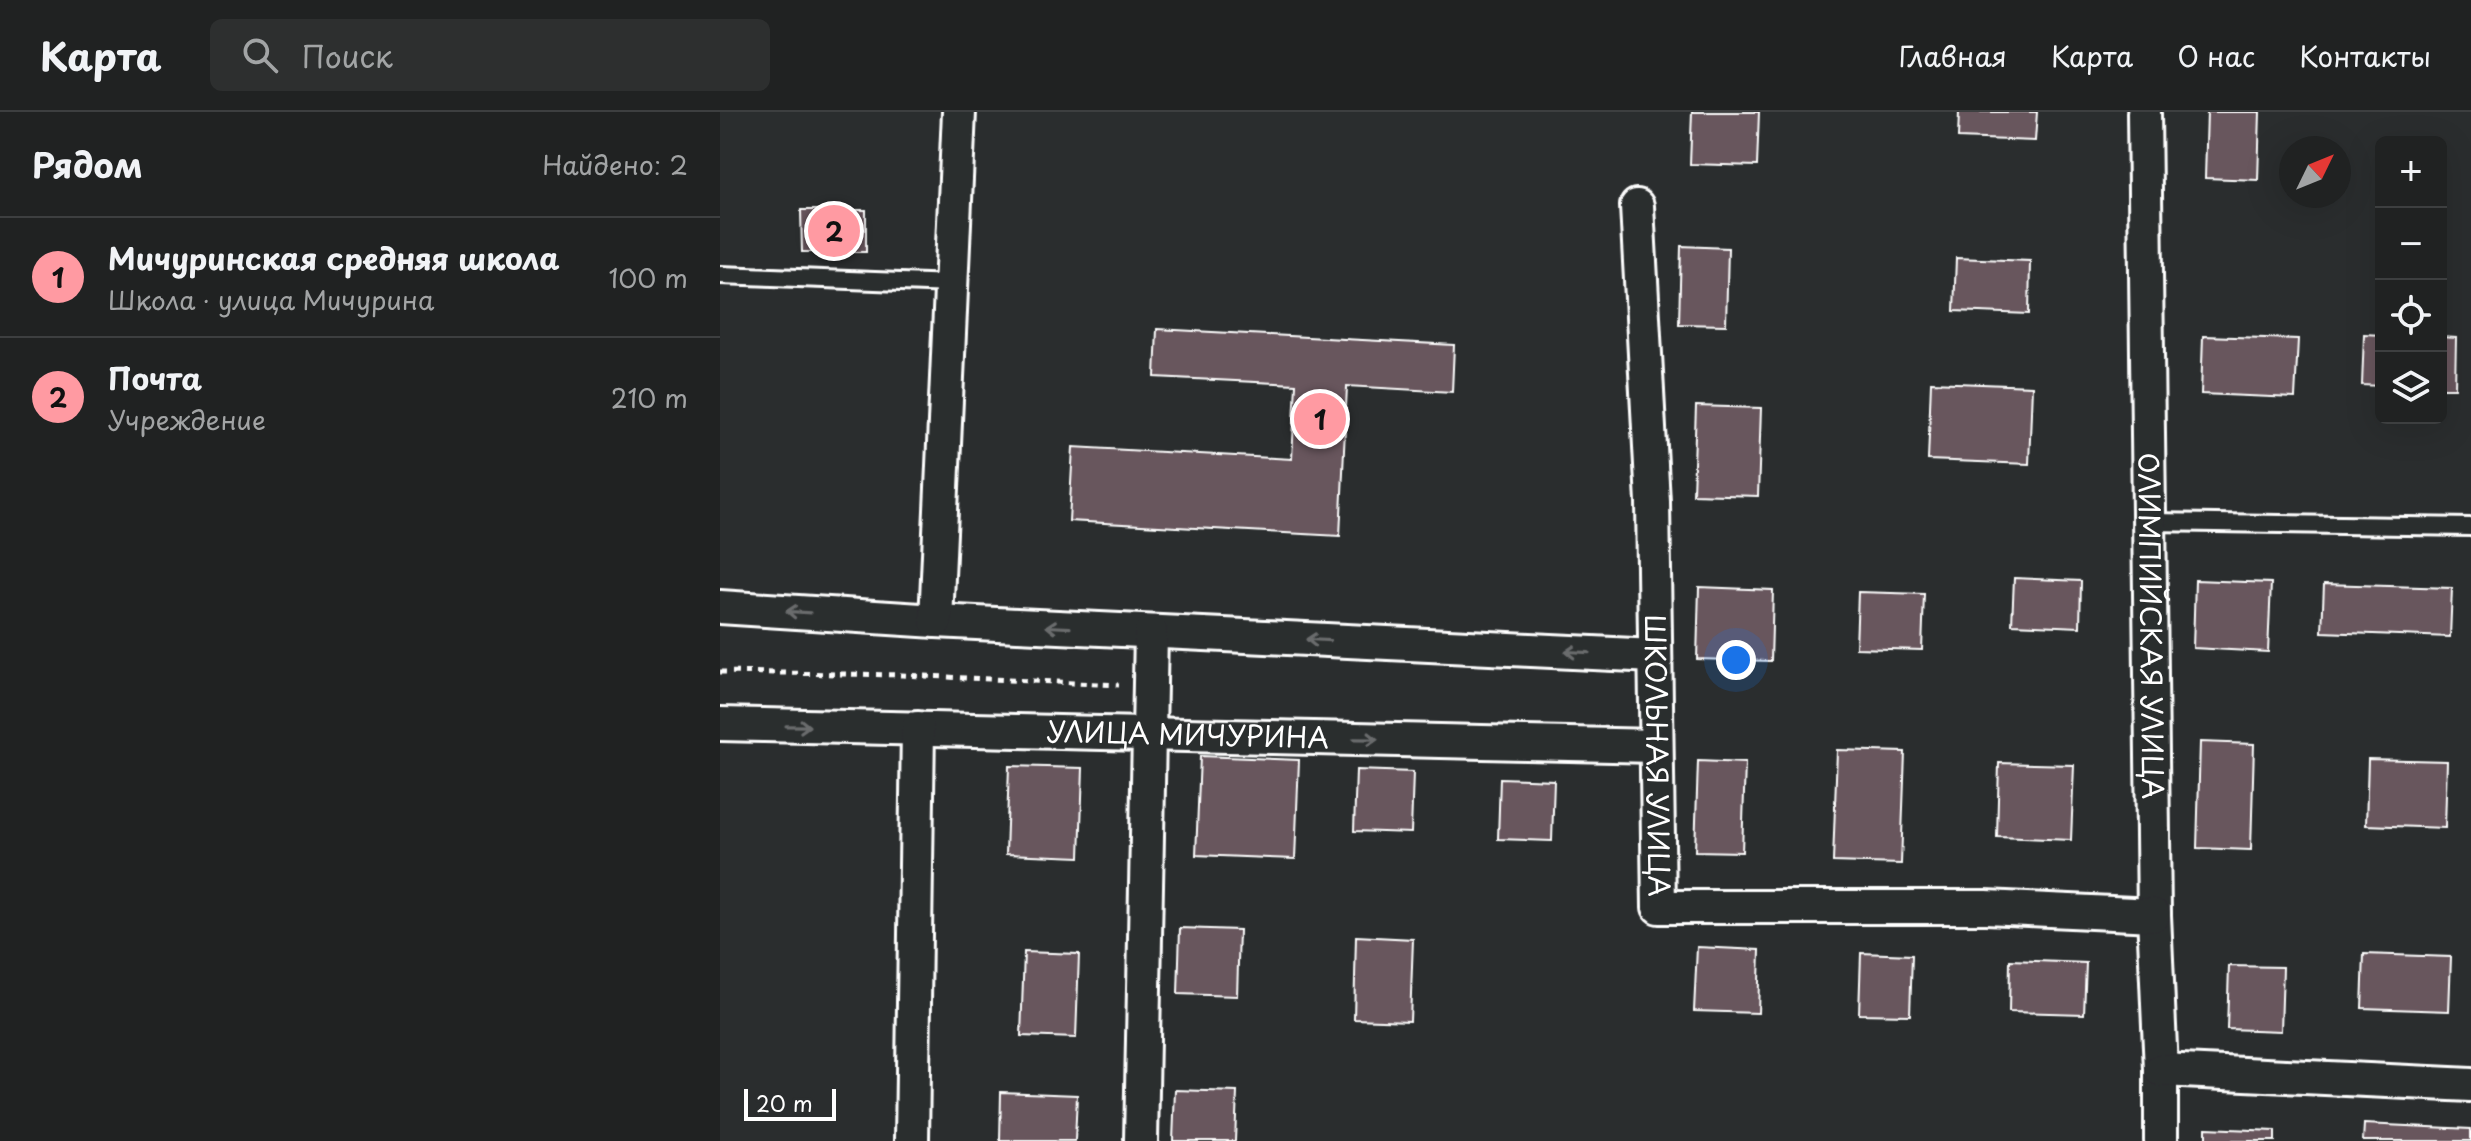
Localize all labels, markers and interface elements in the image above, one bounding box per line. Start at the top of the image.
search box [210,19,770,91]
text: Карта [40,27,162,84]
icon: search [238,33,282,77]
text: Поиск [302,33,393,78]
text: Главная [1899,34,2007,77]
text: Карта [2051,34,2133,77]
text: О нас [2177,34,2255,77]
text: Контакты [2299,34,2431,77]
north arrow [2279,136,2351,208]
map controls [2375,136,2447,424]
button: + [2375,136,2447,208]
text: Рядом [32,138,143,190]
text: Найдено: 2 [542,145,688,184]
pin: 2 [808,201,860,261]
button: − [2375,208,2447,280]
text: Мичуринская средняя школа [108,235,560,280]
text: 1 [52,258,64,297]
text: 100 m [608,258,688,297]
text: Школа · улица Мичурина [108,280,434,319]
button: locate [2375,280,2447,352]
button: layers [2375,352,2447,424]
text: Почта [108,355,202,400]
text: 2 [49,378,67,417]
text: 210 m [611,378,688,417]
pin: 1 [1294,389,1346,449]
text: Учреждение [108,400,266,439]
street label: ОЛИМПИЙСКАЯ УЛИЦА [2128,452,2176,800]
one-way arrow [785,604,812,619]
street label: ШКОЛЬНАЯ УЛИЦА [1635,614,1682,897]
one-way arrow [1045,620,1072,635]
one-way arrow [1305,632,1332,647]
your location [1716,640,1756,680]
one-way arrow [1564,644,1591,659]
street label: УЛИЦА МИЧУРИНА [1046,709,1329,758]
one-way arrow [784,718,811,733]
one-way arrow [1352,731,1379,747]
scale bar [744,1085,836,1121]
text: 20 m [756,1086,813,1119]

